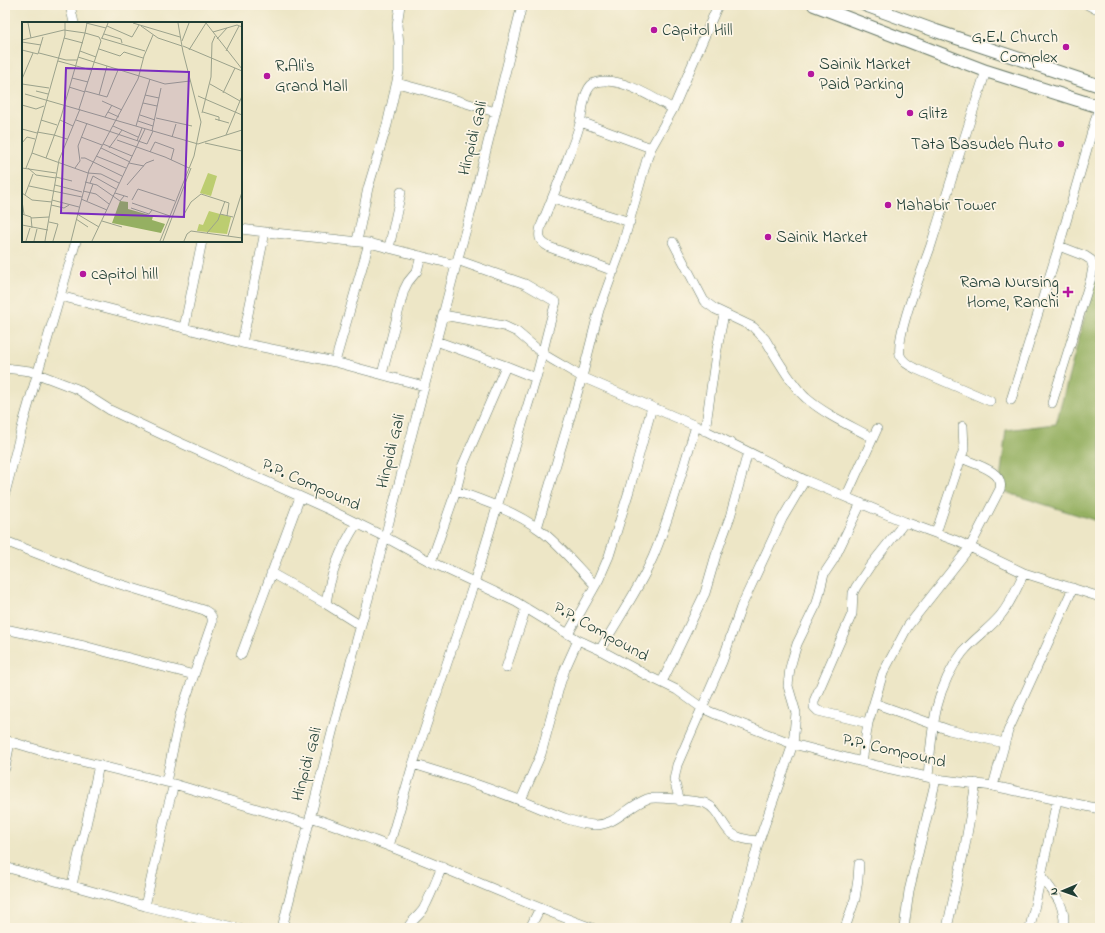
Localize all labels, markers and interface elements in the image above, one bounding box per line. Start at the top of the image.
place label: Capitol Hill [662,18,733,43]
inset map [22,22,242,242]
marker: Capitol Hill [649,25,659,35]
place label: G.E.L Church Complex [972,25,1058,70]
marker: G.E.L Church Complex [1061,42,1071,52]
place label: Sainik Market Paid Parking [819,52,911,99]
place label: R.Ali's Grand Mall [275,54,348,99]
marker: Sainik Market Paid Parking [806,69,816,79]
marker: R.Ali's Grand Mall [262,71,272,81]
street label: Hinpidi Gali [452,98,494,178]
place label: Glitz [918,101,948,126]
marker: Glitz [905,108,915,118]
place label: Tata Basudeb Auto [911,132,1053,157]
marker: Tata Basudeb Auto [1056,139,1066,149]
place label: Mahabir Tower [896,193,997,218]
marker: Mahabir Tower [883,200,893,210]
place label: Sainik Market [776,225,868,250]
marker: Sainik Market [763,232,773,242]
place label: capitol hill [91,262,158,287]
marker: capitol hill [78,269,88,279]
place label: Rama Nursing Home, Ranchi [960,270,1059,315]
marker: Rama Nursing Home, Ranchi [1062,286,1074,298]
street label: Hinpidi Gali [370,411,412,491]
street label: P.P. Compound [258,452,365,518]
street label: P.P. Compound [549,595,654,669]
street label: Hinpidi Gali [285,724,329,804]
street label: P.P. Compound [840,727,949,775]
north arrow [1043,871,1083,911]
text: N [1046,887,1062,895]

